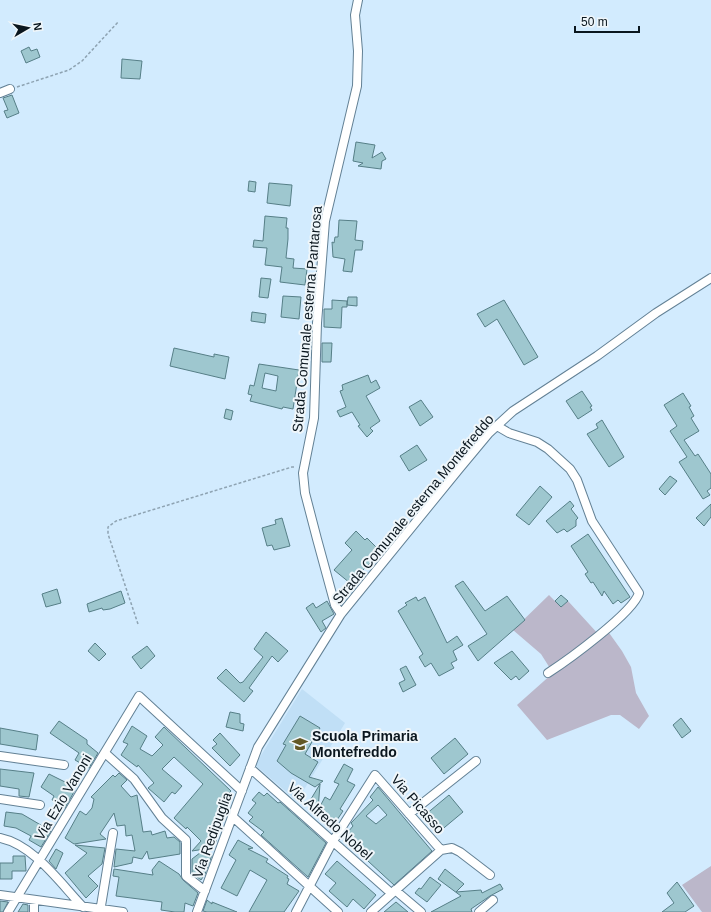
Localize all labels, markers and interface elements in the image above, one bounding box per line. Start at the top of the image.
north arrow [8,8,48,48]
scale bar [575,8,639,34]
text: 50 m [581,15,608,29]
text: N [31,22,44,31]
street label: Strada Comunale esterna Pantarosa [289,205,325,433]
street label: Strada Comunale esterna Montefreddo [329,411,497,607]
place label: Scuola Primaria Montefreddo [312,728,418,760]
school or university icon: Scuola Primaria Montefreddo [291,735,309,753]
street label: Via Ezio Vanoni [31,751,95,843]
street label: Via Picasso [388,771,448,837]
street label: Via Alfredo Nobel [285,779,375,863]
street label: Via Redipuglia [189,790,235,880]

